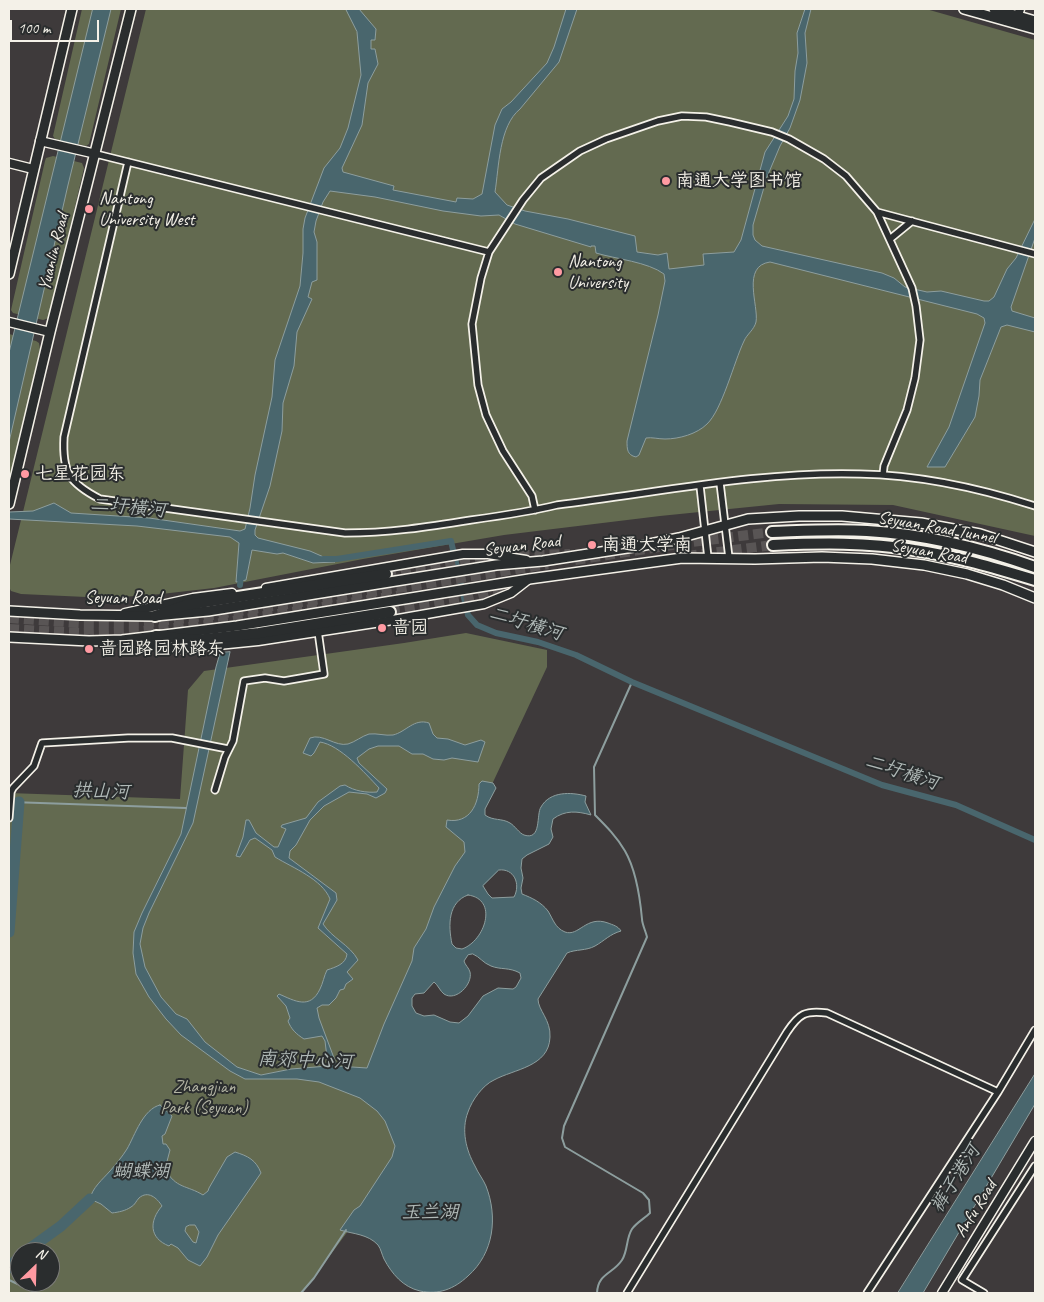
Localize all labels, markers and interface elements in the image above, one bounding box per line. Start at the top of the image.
scale bar [12,10,101,42]
text: 100 m [18,19,50,38]
place label: 南通大学图书馆 [676,170,802,192]
marker: 南通大学图书馆 [660,175,672,187]
place label: Nantong University West [99,188,194,230]
marker: Nantong University West [83,203,95,215]
street label: Yuanlin Road [34,211,74,293]
place label: Nantong University [568,251,628,294]
marker: Nantong University [552,266,564,278]
place label: 七星花园东 [35,463,125,485]
marker: 七星花园东 [19,468,31,480]
water label: 二圩横河 [89,493,167,523]
street label: Seyuan Road Tunnel [876,507,998,549]
street label: Seyuan Road [482,531,562,561]
place label: 南通大学南 [602,534,692,556]
street label: Seyuan Road [889,535,969,569]
marker: 南通大学南 [586,539,598,551]
street label: Seyuan Road [84,587,162,609]
water label: 二圩横河 [486,602,566,646]
place label: 啬园 [392,617,428,639]
marker: 啬园 [376,622,388,634]
place label: 啬园路园林路东 [99,638,225,660]
marker: 啬园路园林路东 [83,643,95,655]
water label: 二圩横河 [862,750,942,796]
water label: 拱山河 [72,780,130,804]
water label: 南郊中心河 [257,1048,353,1074]
park label: Zhangjian Park (Seyuan) [160,1076,248,1118]
water label: 裤子港河 [926,1141,986,1217]
water label: 蝴蝶湖 [113,1161,169,1183]
street label: Anfu Road [950,1176,1002,1242]
water label: 玉兰湖 [402,1202,458,1224]
north arrow [10,1242,60,1292]
text: N [33,1244,48,1263]

